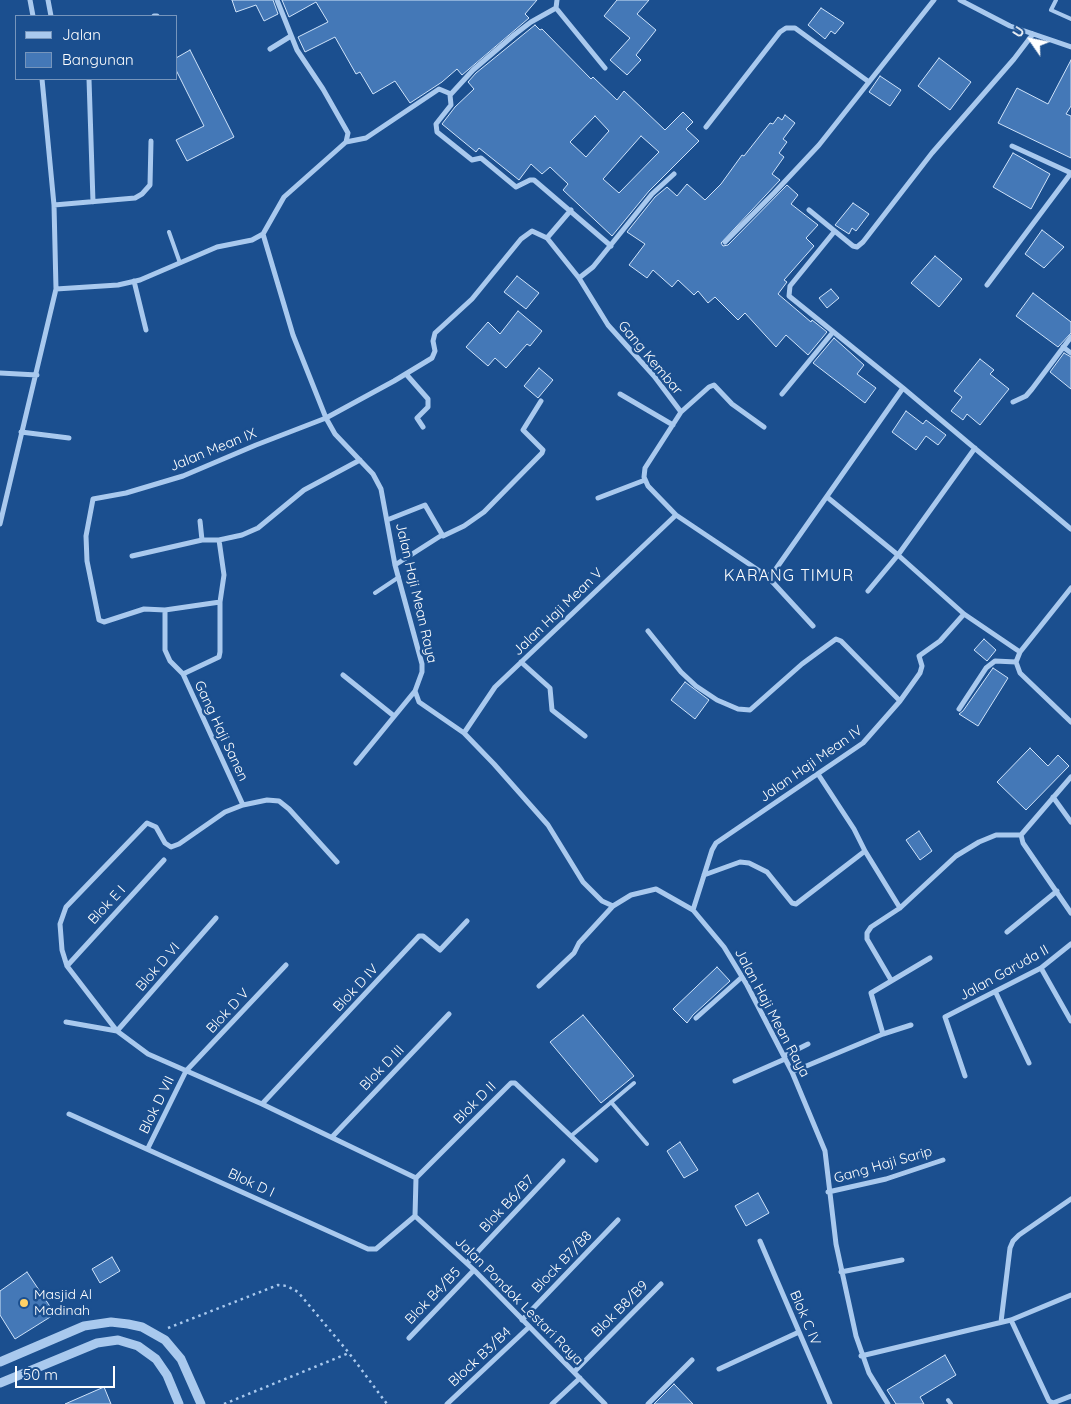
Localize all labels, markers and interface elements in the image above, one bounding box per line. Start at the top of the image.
legend [15,15,178,80]
north arrow [1006,15,1056,65]
text: U [1008,23,1029,41]
text: Jalan [62,25,101,44]
text: Bangunan [62,50,134,69]
street label: Gang Kembar [614,318,686,398]
street label: Jalan Mean IX [167,425,259,475]
street label: Jalan Haji Mean Raya [392,521,440,665]
street label: Jalan Haji Mean V [510,565,606,659]
district label: KARANG TIMUR [722,566,856,586]
street label: Gang Haji Sanen [190,678,252,784]
street label: Jalan Haji Mean IV [756,722,866,806]
street label: Blok E I [85,882,129,928]
street label: Blok D VI [132,939,184,995]
street label: Jalan Garuda II [956,941,1052,1005]
street label: Jalan Haji Mean Raya [731,946,813,1080]
street label: Blok D IV [330,961,382,1015]
street label: Blok D V [203,985,253,1037]
street label: Blok D III [356,1042,408,1094]
street label: Blok D VII [136,1073,178,1137]
street label: Blok D II [450,1078,500,1128]
street label: Gang Haji Sarip [832,1143,934,1187]
street label: Blok D I [225,1165,277,1201]
street label: Blok B6/B7 [476,1172,538,1236]
street label: Block B7/B8 [528,1228,596,1296]
street label: Jalan Pondok Lestari Raya [451,1233,587,1369]
street label: Blok B4/B5 [402,1264,464,1328]
street label: Blok B8/B9 [588,1277,652,1341]
place label: Masjid Al Madinah [34,1287,92,1320]
street label: Blok C IV [786,1288,824,1348]
marker: Masjid Al Madinah [18,1297,30,1309]
street label: Block B3/B4 [445,1324,515,1390]
scale bar [18,1356,118,1388]
text: 50 m [23,1365,58,1384]

